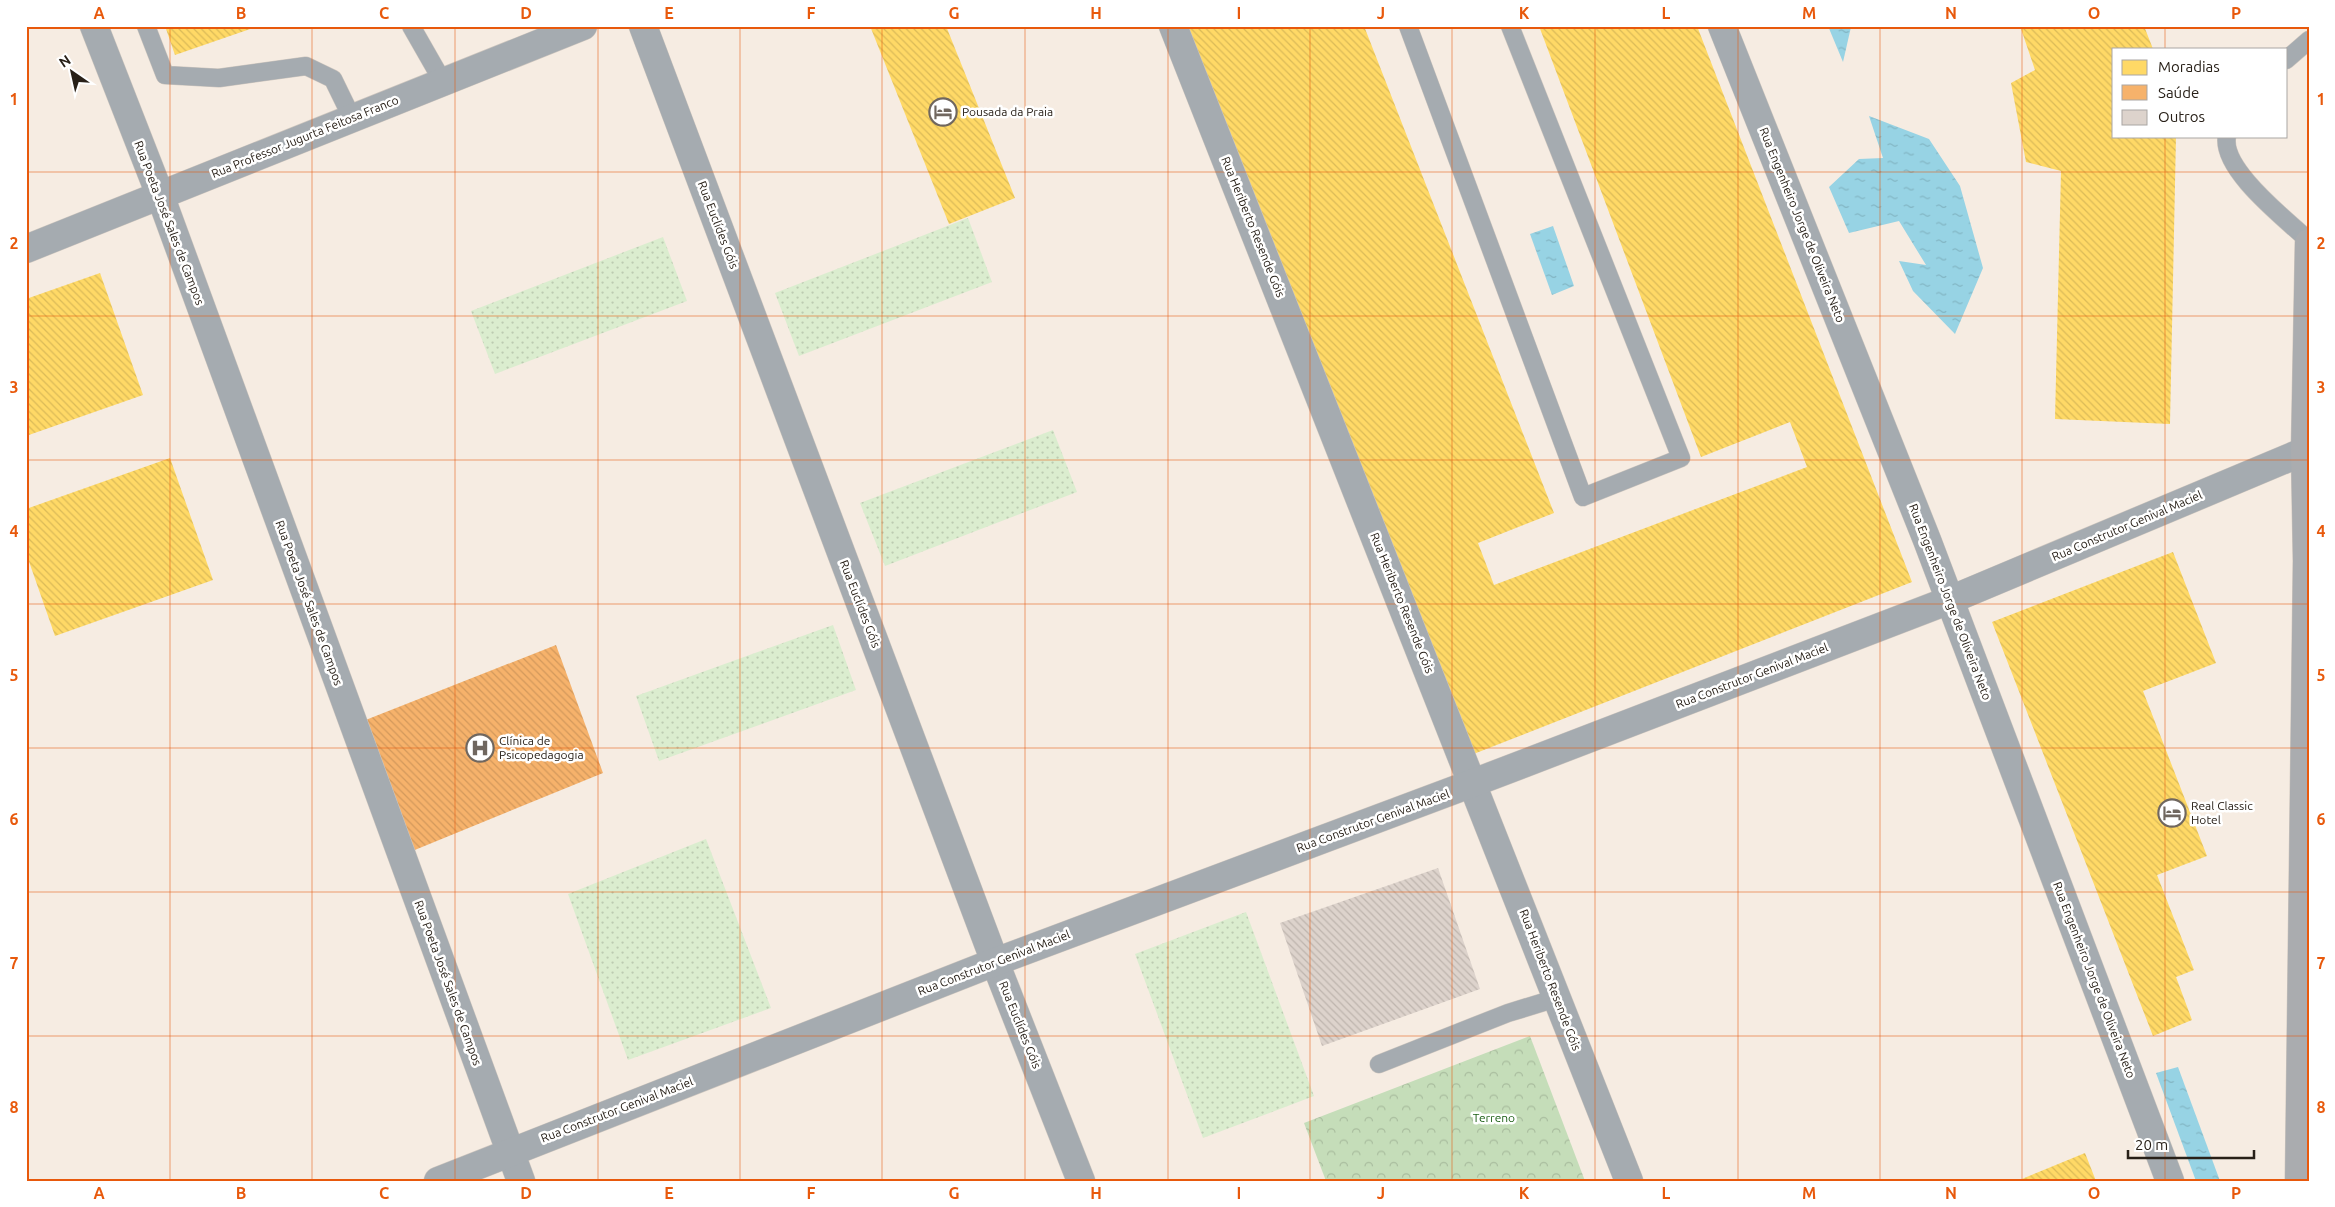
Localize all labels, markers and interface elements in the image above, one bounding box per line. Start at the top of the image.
text: A [93,4,105,22]
text: B [236,4,246,22]
text: C [379,4,389,22]
text: D [520,4,532,22]
text: E [664,4,674,22]
text: F [807,4,816,22]
text: G [948,4,960,22]
text: H [1090,4,1102,22]
text: I [1237,4,1241,22]
text: J [1377,4,1385,22]
text: K [1519,4,1530,22]
text: L [1662,4,1671,22]
text: M [1802,4,1816,22]
text: N [1945,4,1957,22]
text: O [2088,4,2100,22]
text: P [2231,4,2241,22]
north arrow [48,48,98,98]
legend [2112,48,2288,138]
text: N [56,52,74,71]
text: Moradias [2158,58,2220,75]
text: Saúde [2158,84,2199,101]
text: 1 [9,90,19,108]
text: 1 [2316,90,2326,108]
street label: Rua Professor Jugurta Feitosa Franco [209,93,400,180]
hotel icon: Pousada da Praia [928,97,958,127]
place label: Pousada da Praia [962,105,1053,118]
text: Outros [2158,108,2205,125]
street label: Rua Engenheiro Jorge de Oliveira Neto [1757,125,1848,324]
street label: Rua Poeta José Sales de Campos [132,139,207,307]
street label: Rua Heriberto Resende Góis [1219,155,1288,299]
street label: Rua Euclídes Góis [696,179,741,271]
text: 2 [9,234,19,252]
text: 2 [2316,234,2326,252]
text: 3 [9,378,19,396]
text: 3 [2316,378,2326,396]
street label: Rua Construtor Genival Maciel [2050,488,2204,563]
street label: Rua Engenheiro Jorge de Oliveira Neto [1907,502,1994,702]
street label: Rua Poeta José Sales de Campos [273,518,345,687]
text: 4 [9,522,19,540]
text: 4 [2316,522,2326,540]
street label: Rua Heriberto Resende Góis [1368,531,1437,675]
street label: Rua Euclídes Góis [838,558,883,650]
street label: Rua Construtor Genival Maciel [1674,640,1830,711]
text: 5 [9,666,19,684]
text: 5 [2316,666,2326,684]
hospital icon: Clínica de Psicopedagogia [465,733,495,763]
place label: Clínica de Psicopedagogia [499,734,584,761]
street label: Rua Construtor Genival Maciel [1295,787,1451,854]
hotel icon: Real Classic Hotel [2157,798,2187,828]
place label: Real Classic Hotel [2191,799,2253,826]
text: 6 [9,810,19,828]
text: 6 [2316,810,2326,828]
street label: Rua Engenheiro Jorge de Oliveira Neto [2051,880,2138,1080]
street label: Rua Poeta José Sales de Campos [412,898,484,1067]
street label: Rua Heriberto Resende Góis [1517,907,1584,1052]
street label: Rua Construtor Genival Maciel [916,927,1072,998]
text: 7 [9,954,19,972]
text: 7 [2316,954,2326,972]
street label: Rua Euclídes Góis [997,979,1044,1070]
street label: Rua Construtor Genival Maciel [539,1074,695,1145]
text: 8 [9,1098,19,1116]
text: 8 [2316,1098,2326,1116]
park label: Terreno [1473,1111,1515,1124]
scale bar [2128,1127,2254,1159]
text: 20 m [2135,1136,2168,1153]
text: A [93,1184,105,1202]
text: B [236,1184,246,1202]
text: C [379,1184,389,1202]
text: D [520,1184,532,1202]
text: E [664,1184,674,1202]
text: F [807,1184,816,1202]
text: G [948,1184,960,1202]
text: H [1090,1184,1102,1202]
text: I [1237,1184,1241,1202]
text: J [1377,1184,1385,1202]
text: K [1519,1184,1530,1202]
text: L [1662,1184,1671,1202]
text: M [1802,1184,1816,1202]
text: N [1945,1184,1957,1202]
text: O [2088,1184,2100,1202]
text: P [2231,1184,2241,1202]

